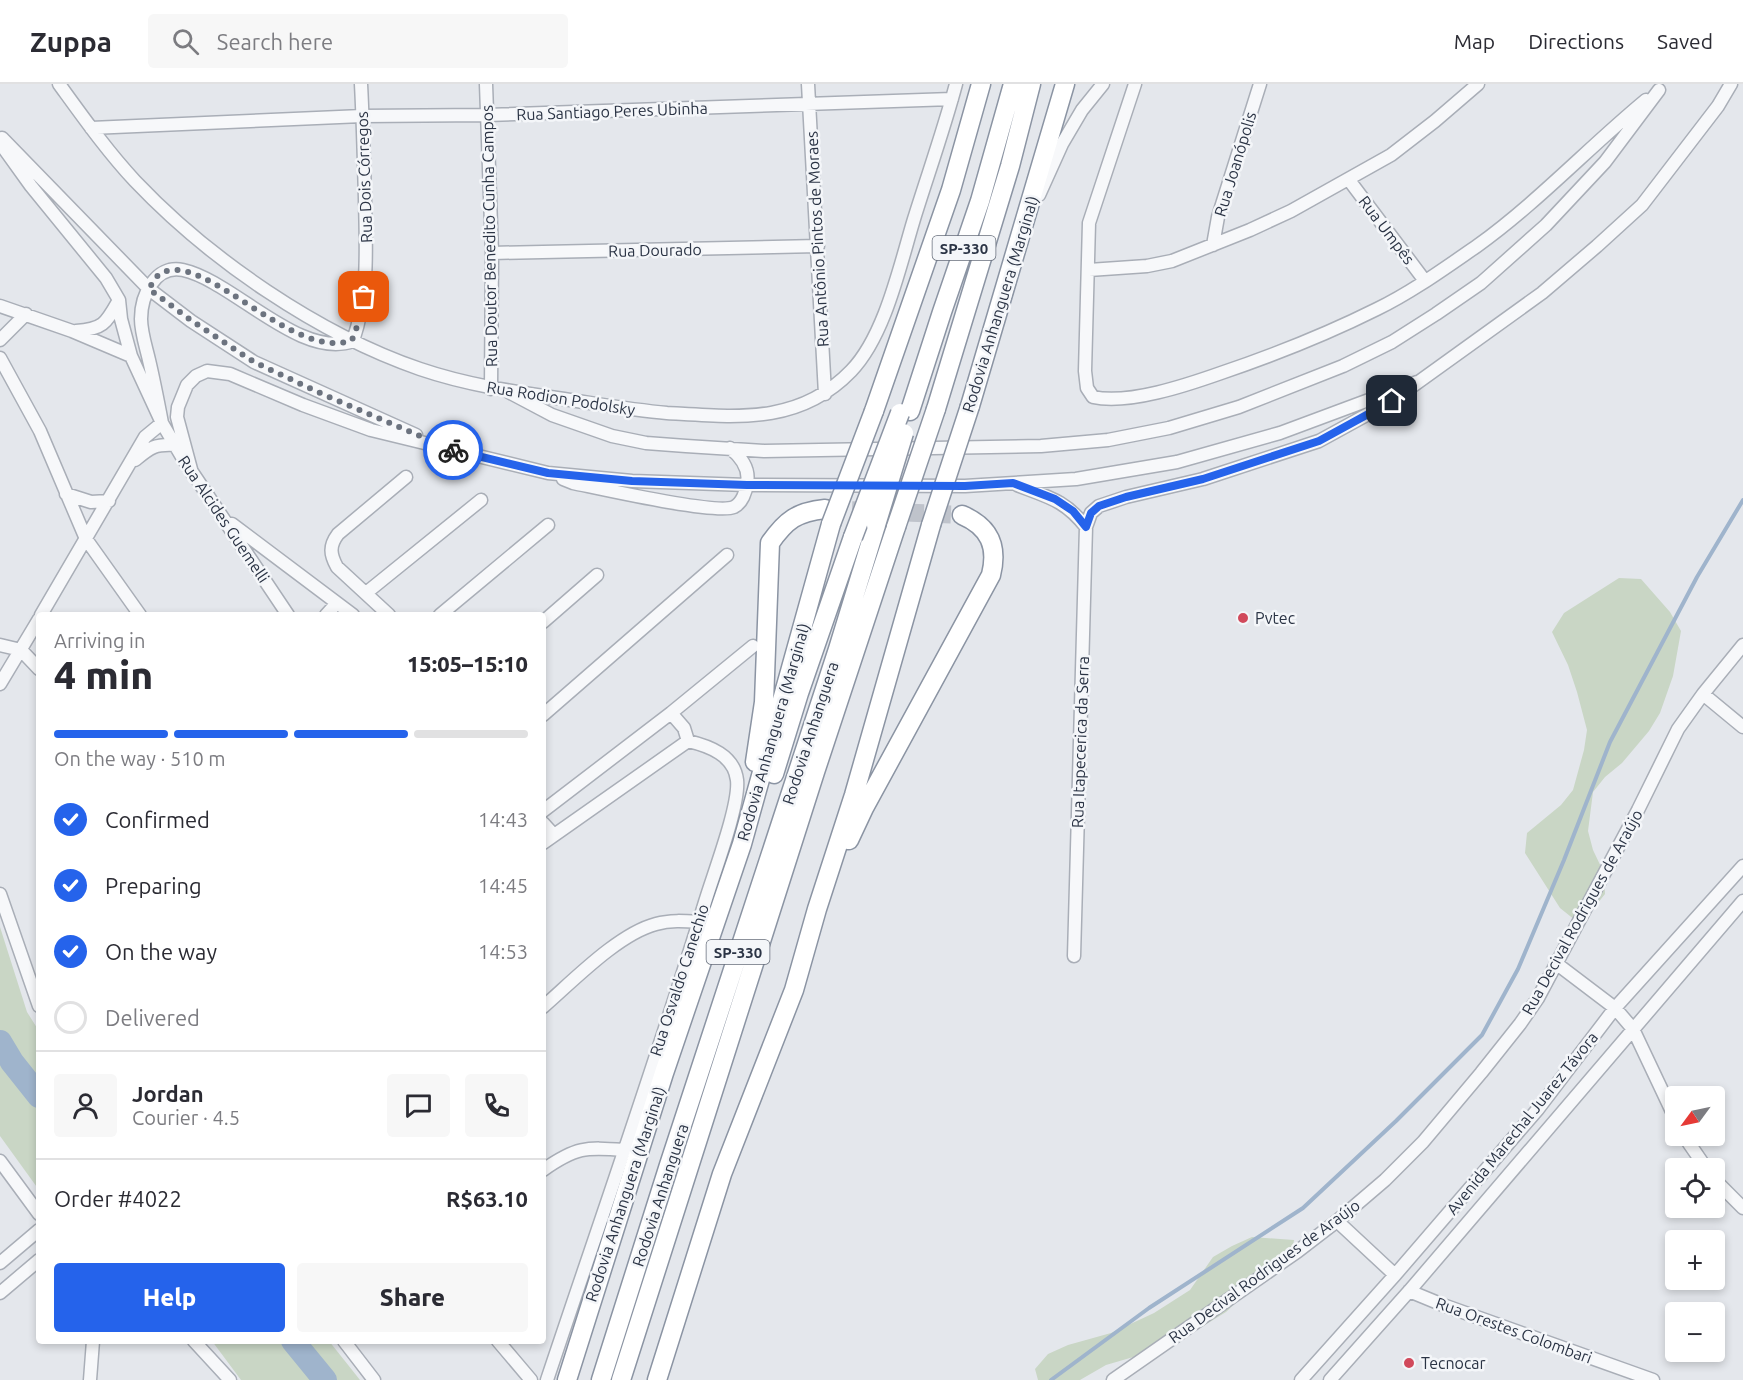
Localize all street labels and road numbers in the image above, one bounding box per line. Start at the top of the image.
street label: Rua Santiago Peres Ubinha [516,99,708,123]
street label: Rua Doutor Benedito Cunha Campos [478,105,500,367]
street label: Rua Joanópolis [1211,109,1260,219]
street label: Rua Dois Córregos [353,111,375,243]
street label: Rua Antônio Pintos de Moraes [802,131,832,347]
street label: Rua Umpês [1355,192,1419,268]
street label: Rodovia Anhanguera (Marginal) [958,194,1043,415]
road number: SP-330 [932,236,996,260]
street label: Rua Dourado [608,240,702,260]
street label: Rua Rodion Podolsky [485,377,637,419]
street label: Rua Alcides Guemelli [175,452,273,586]
street label: Rodovia Anhanguera (Marginal) [733,621,813,843]
street label: Rua Itapecerica da Serra [1068,656,1092,828]
street label: Rodovia Anhanguera [778,659,842,807]
street label: Rua Decival Rodrigues de Araújo [1518,806,1646,1018]
street label: Rua Osvaldo Canechio [646,902,712,1058]
road number: SP-330 [706,940,770,964]
street label: Avenida Marechal Juarez Távora [1443,1028,1601,1218]
street label: Rodovia Anhanguera (Marginal) [581,1084,669,1304]
street label: Rodovia Anhanguera [628,1121,692,1269]
street label: Rua Decival Rodrigues de Araújo [1165,1196,1363,1346]
street label: Rua Orestes Colombari [1433,1293,1595,1367]

